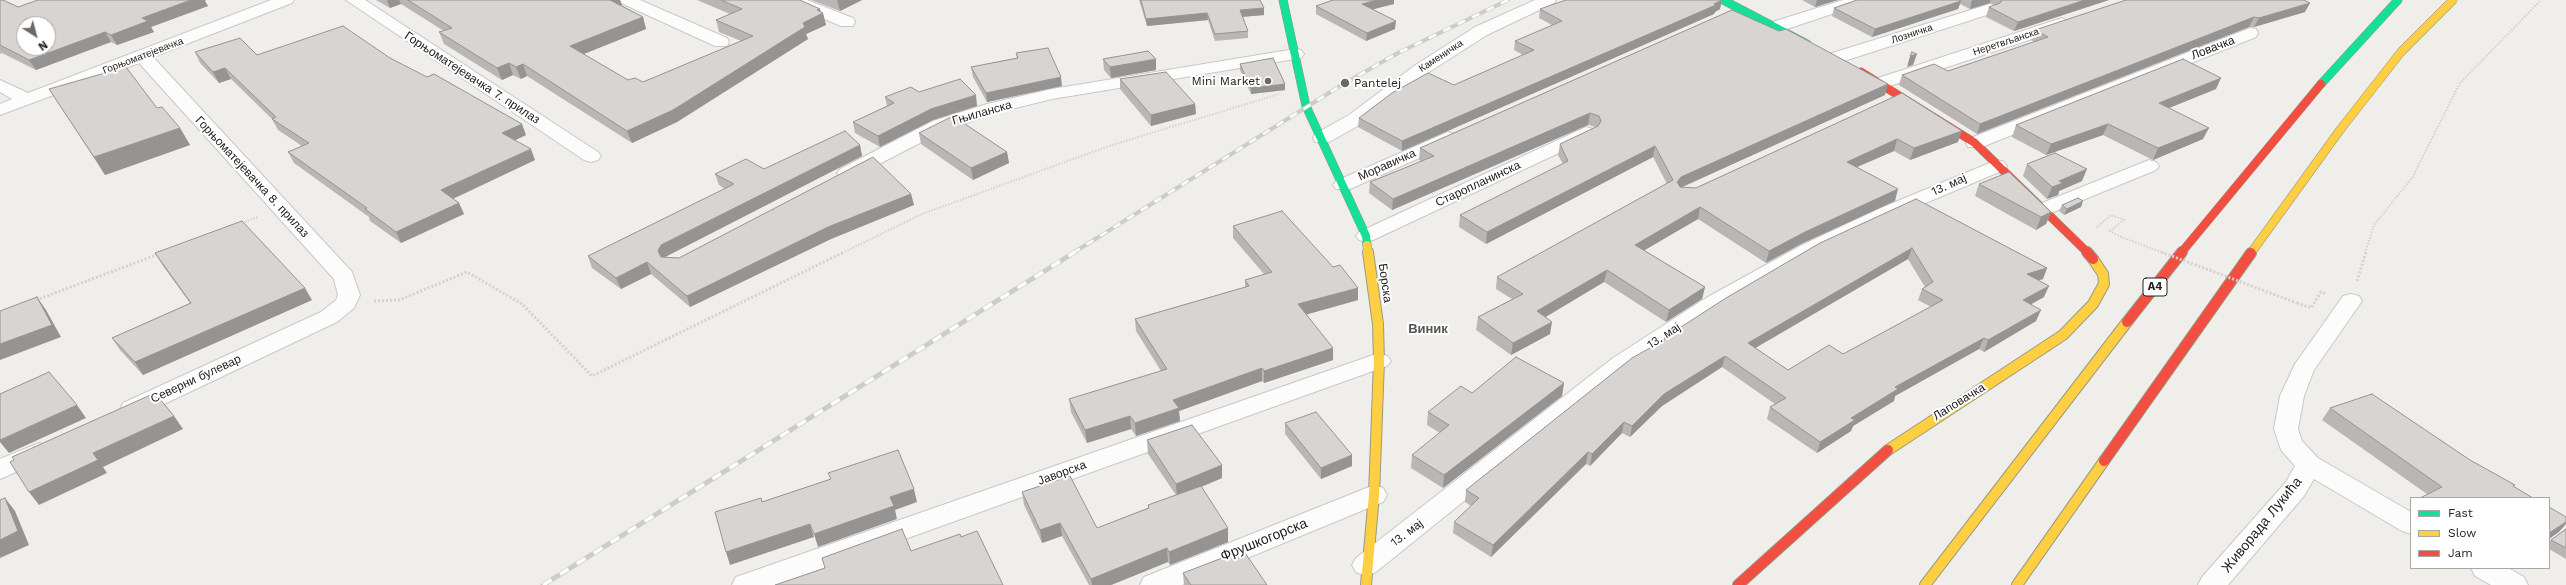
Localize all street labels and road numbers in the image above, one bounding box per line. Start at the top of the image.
street label: Лозничка [1890,22,1934,46]
street label: Неретвљанска [1971,26,2041,58]
street label: Горњоматејевачка 7. прилаз [402,29,542,127]
street label: Ловачка [2189,33,2237,63]
street label: Горњоматејевачка [101,35,185,77]
street label: Каменичка [1417,37,1465,75]
street label: Гњиланска [950,98,1014,128]
street label: Горњоматејевачка 8. прилаз [192,113,312,241]
street label: Моравичка [1356,146,1418,184]
street label: Старопланинска [1433,158,1523,210]
street label: 13. мај [1929,171,1969,199]
street label: Борска [1375,262,1395,304]
road number: A4 [2143,278,2167,296]
street label: 13. мај [1645,320,1683,352]
street label: Северни булевар [149,352,243,406]
street label: Лаповачка [1930,380,1988,424]
street label: Јаворска [1036,458,1088,488]
street label: Живорада Лукића [2218,474,2306,576]
street label: Фрушкогорска [1218,515,1310,565]
street label: 13. мај [1388,516,1426,550]

